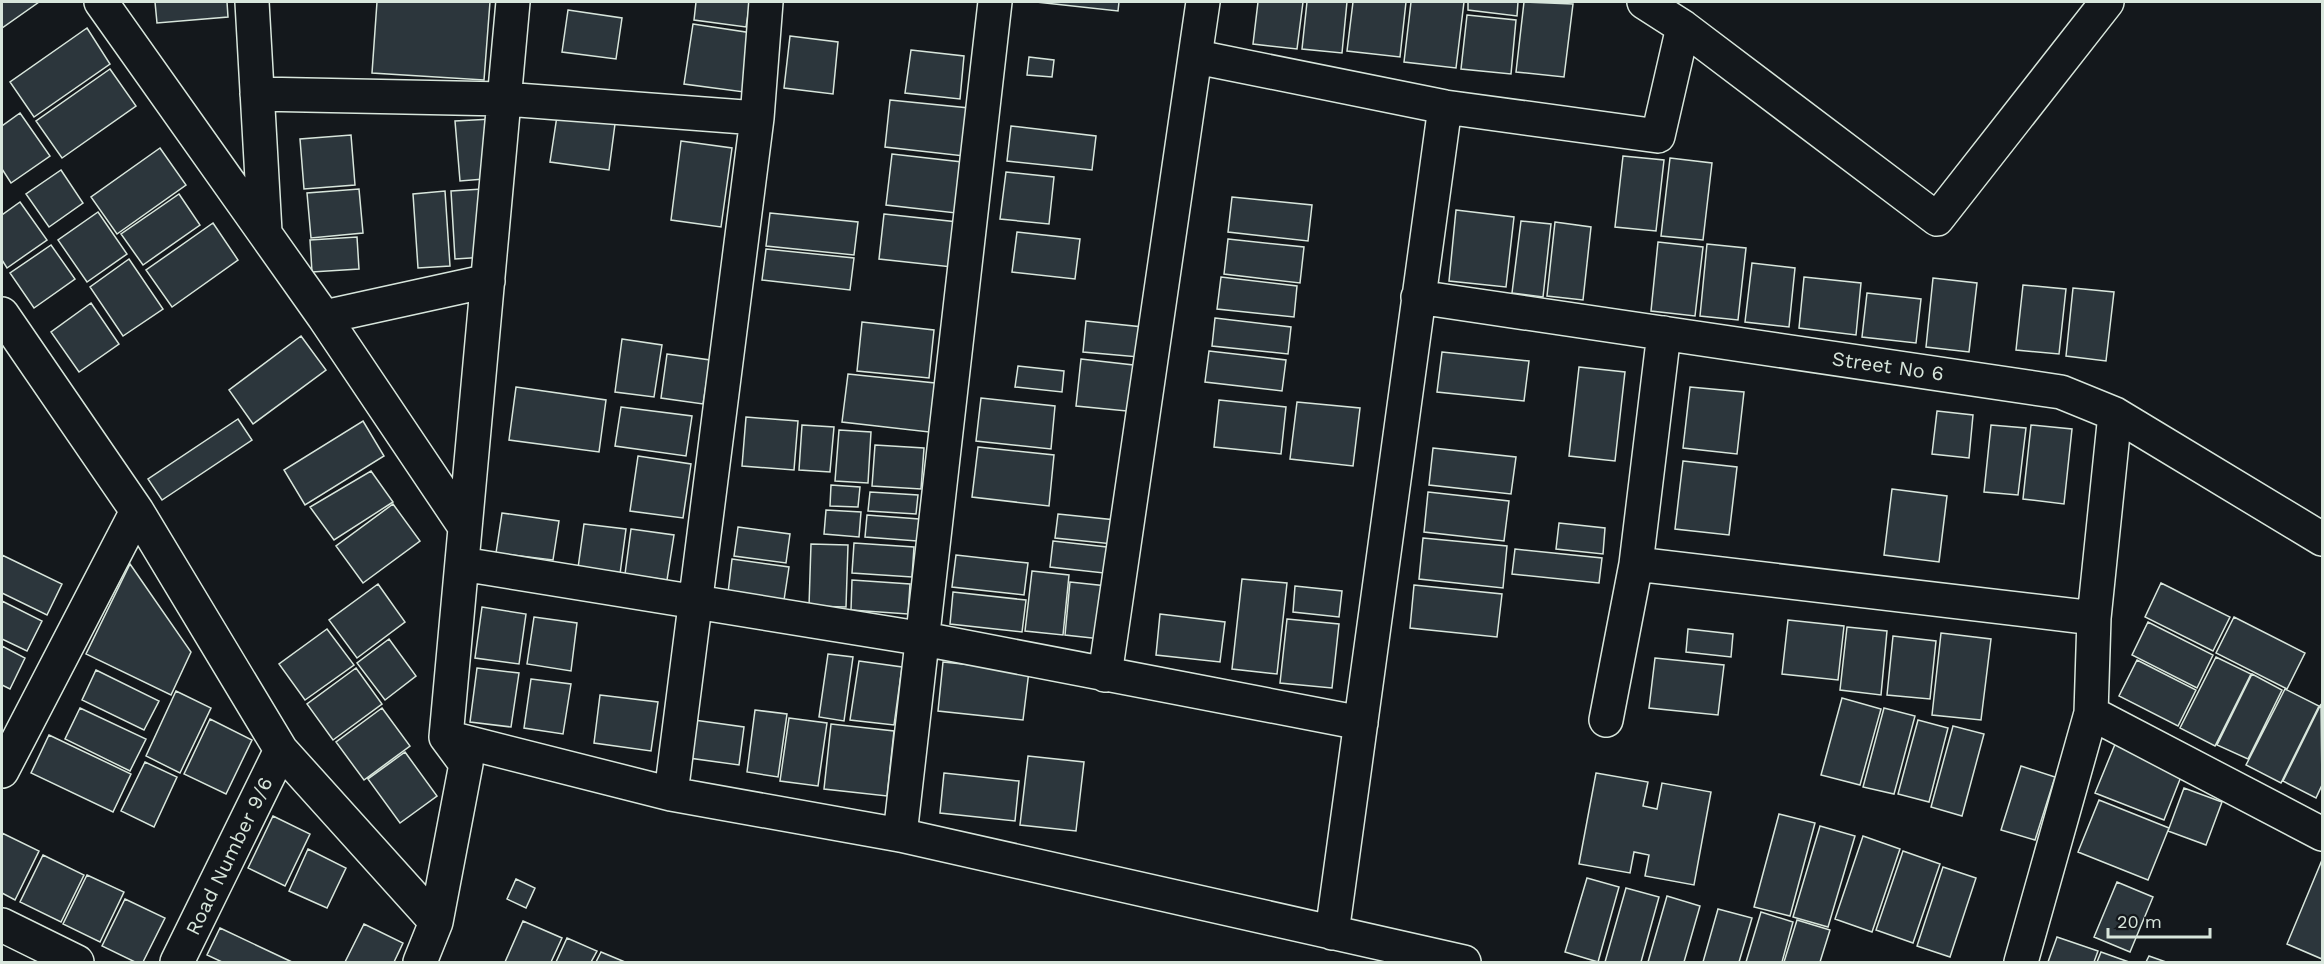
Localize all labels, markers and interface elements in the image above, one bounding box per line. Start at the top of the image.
street label: Street No 6 [1831,346,1945,386]
street label: Road Number 9/6 [180,773,278,939]
scale bar [2108,901,2210,939]
text: 20 m [2117,911,2162,932]

